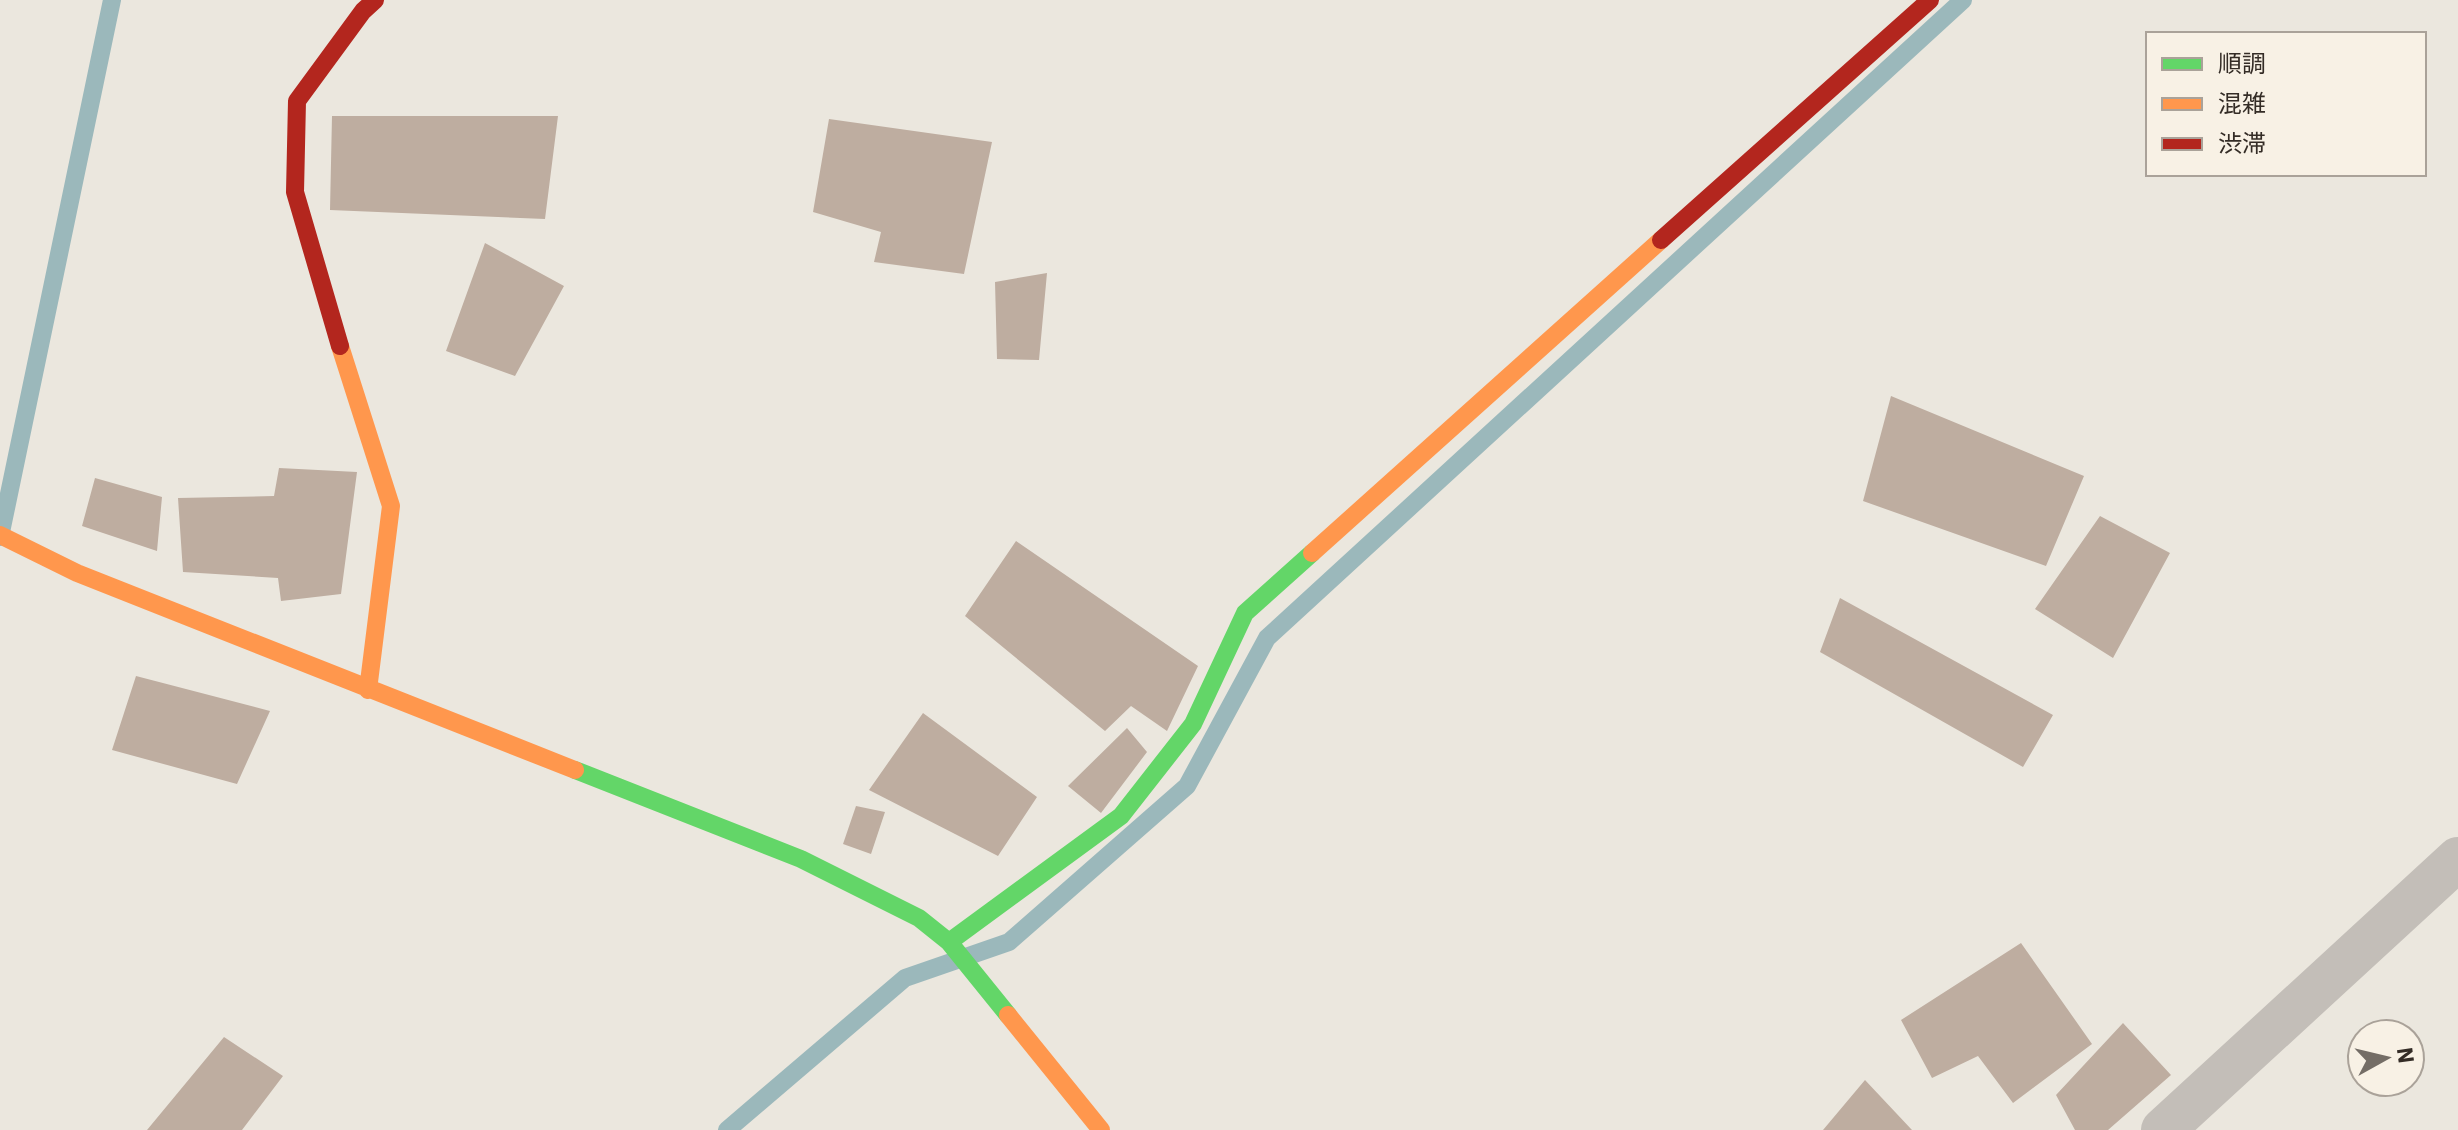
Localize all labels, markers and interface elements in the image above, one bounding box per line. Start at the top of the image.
legend [2146,32,2426,176]
text: 順調 [2218,47,2266,79]
text: 混雑 [2218,87,2266,119]
text: 渋滞 [2218,127,2266,159]
north arrow [2346,1018,2426,1098]
text: N [2391,1045,2422,1065]

